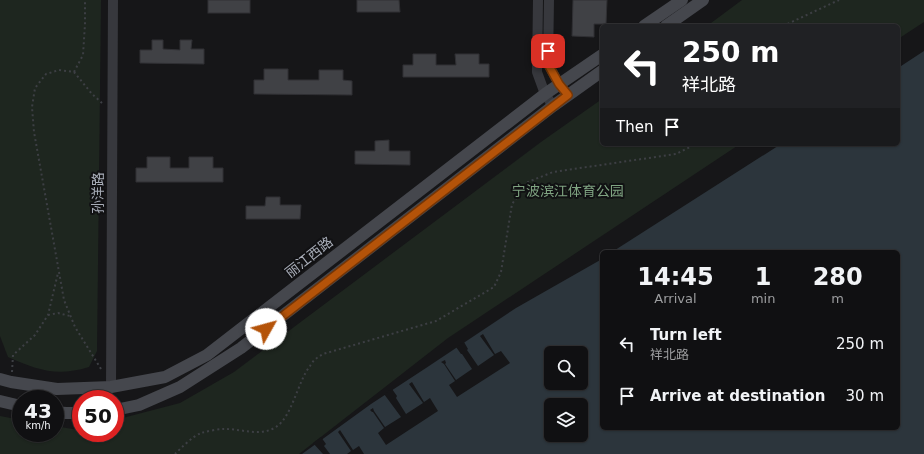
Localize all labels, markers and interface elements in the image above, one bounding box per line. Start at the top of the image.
pin [531,34,565,68]
text: 250 m [682,36,779,69]
icon: arrive [537,40,559,62]
icon: left [616,40,668,92]
text: 祥北路 [682,74,736,95]
icon: arrive [661,116,683,138]
text: Then [616,118,653,136]
street label: 孙洋路 [90,172,106,214]
park label: 宁波滨江体育公园 [512,183,624,199]
street label: 丽江西路 [282,233,336,281]
text: 14:45 [637,263,714,291]
text: 1 [755,263,771,291]
text: 280 [813,263,863,291]
text: Arrival [654,291,697,306]
text: min [751,291,775,306]
text: m [831,291,844,306]
position arrow [245,308,287,350]
text: Turn left [650,326,722,344]
icon: left [616,333,638,355]
text: 250 m [836,335,884,353]
map controls [544,346,588,442]
button: search [544,346,588,390]
text: 祥北路 [650,347,689,362]
icon: arrive [616,385,638,407]
text: Arrive at destination [650,387,825,405]
text: 30 m [846,387,884,405]
speed limit sign: 50 [72,390,124,442]
button: layers [544,398,588,442]
text: 43 [24,399,52,423]
text: km/h [25,420,51,431]

